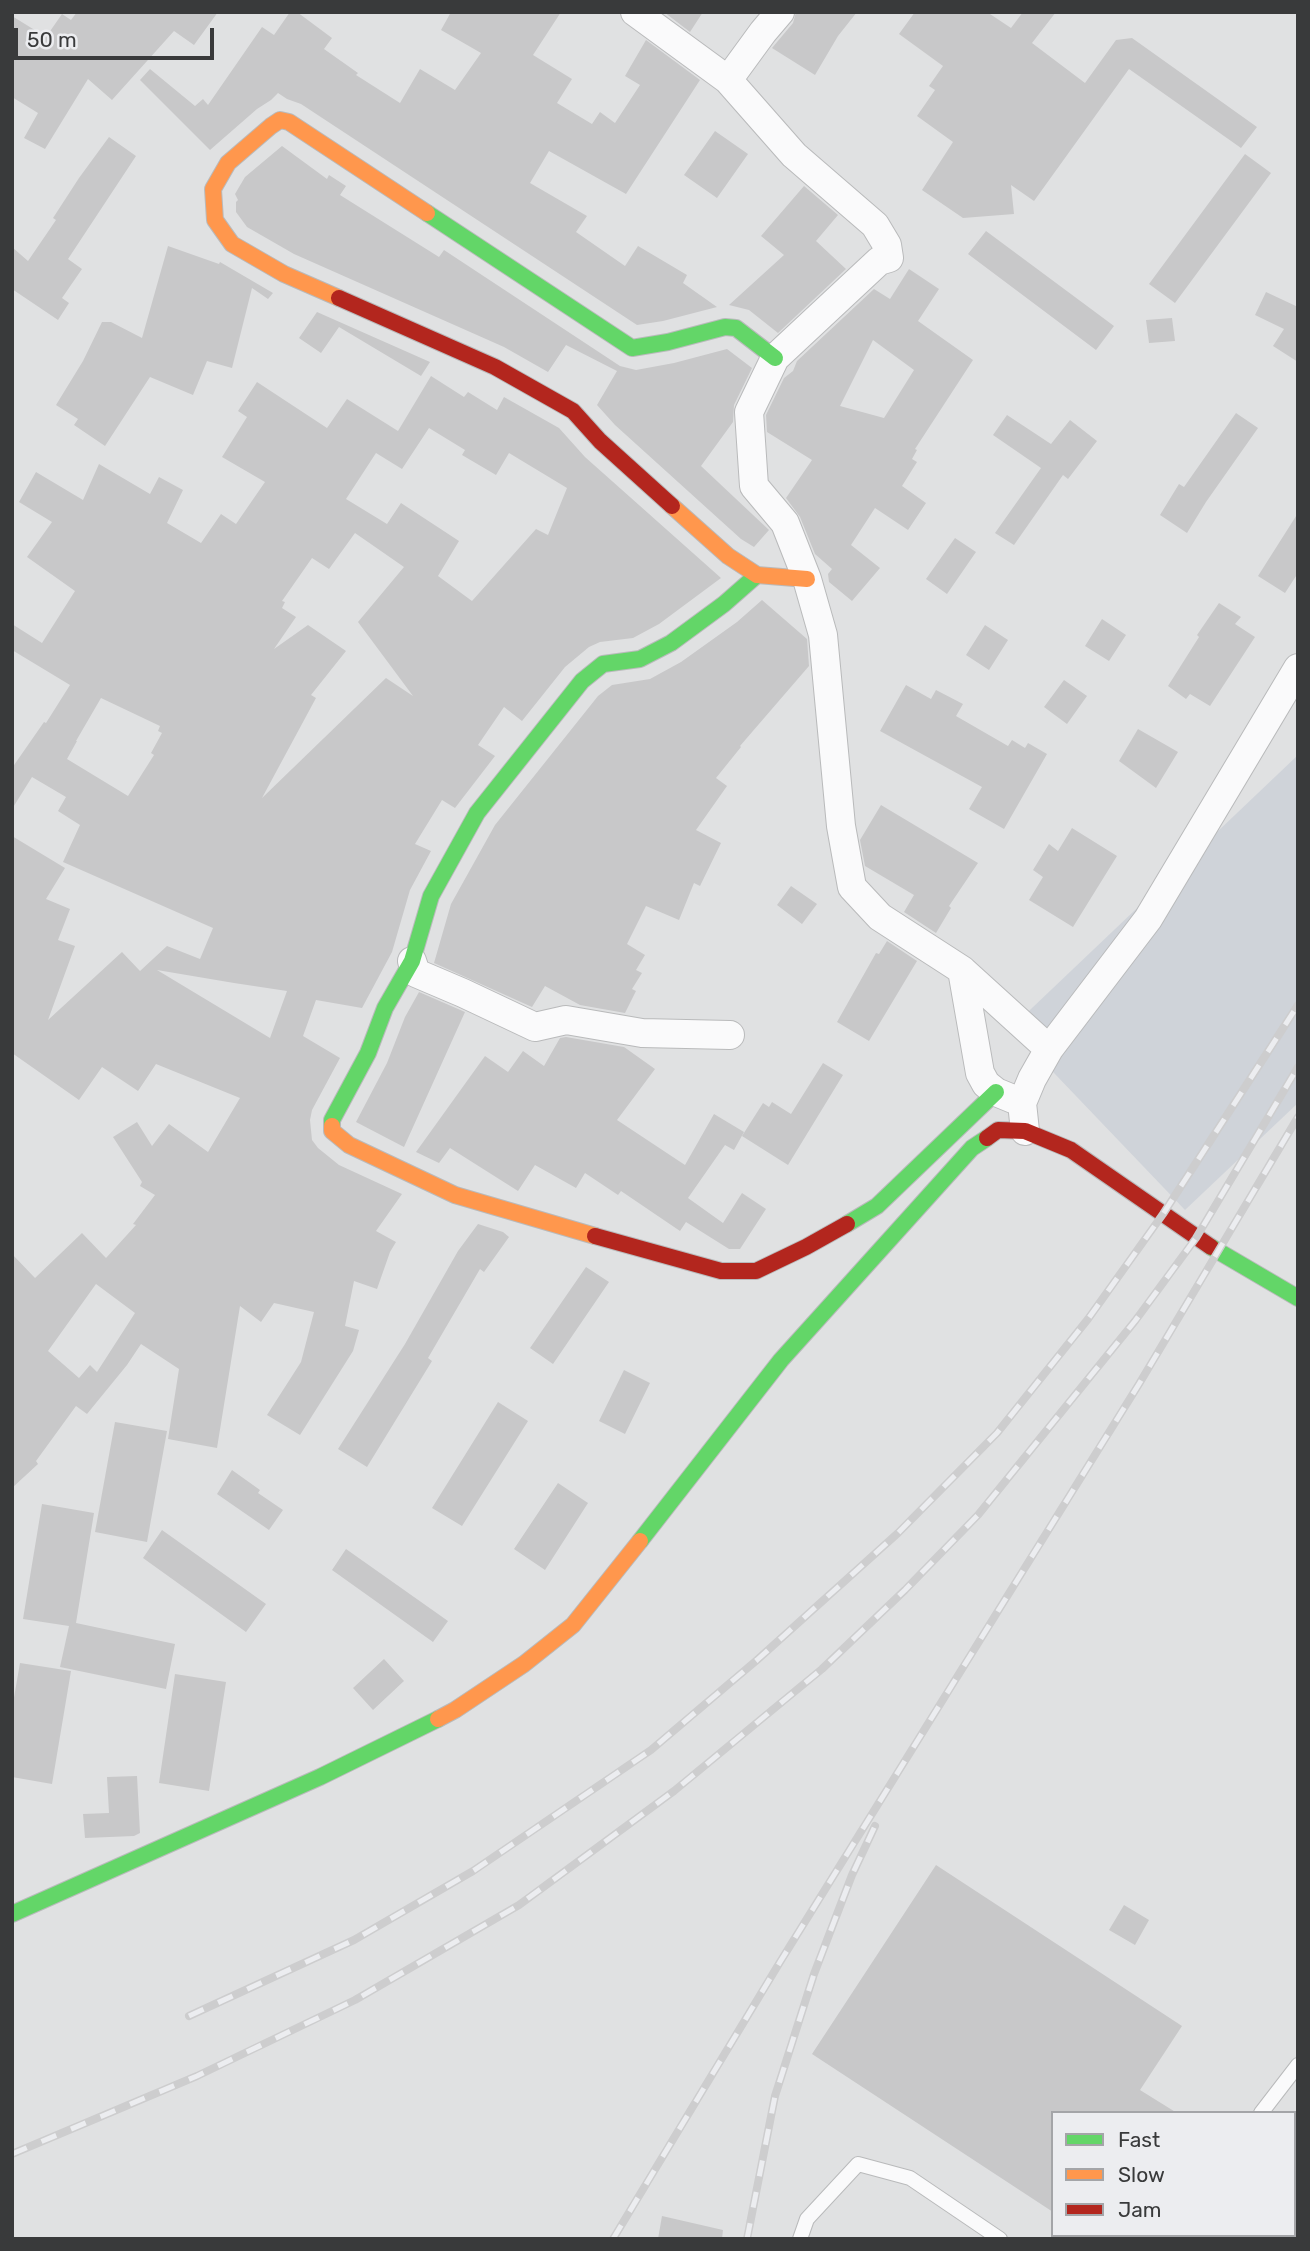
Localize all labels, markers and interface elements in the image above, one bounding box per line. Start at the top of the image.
scale bar [18,14,217,58]
text: 50 m [27,27,77,52]
legend [1051,2111,1296,2237]
text: Fast [1118,2127,1160,2152]
text: Slow [1118,2162,1165,2187]
text: Jam [1118,2197,1162,2222]

